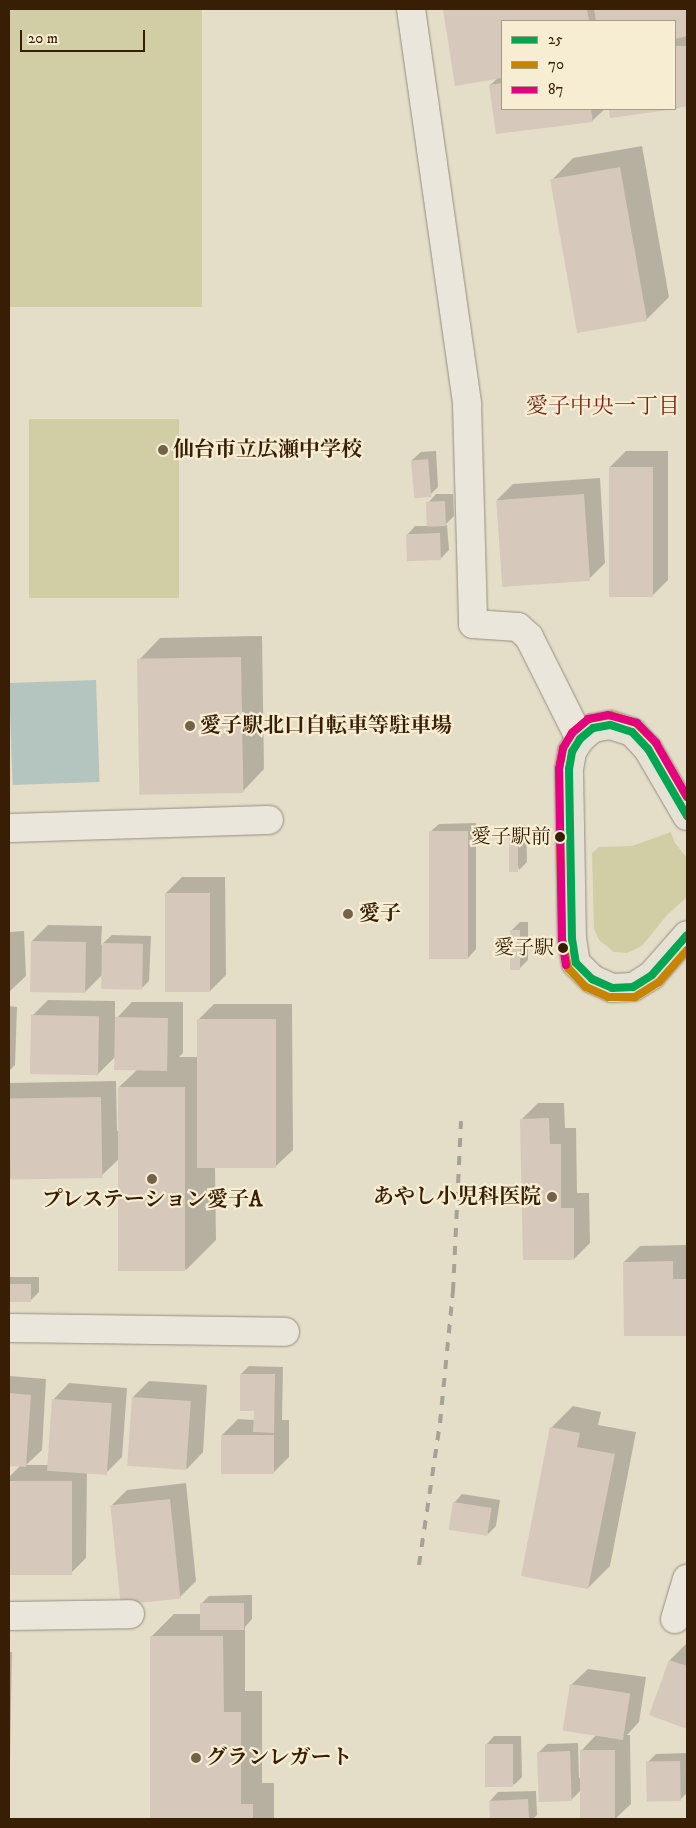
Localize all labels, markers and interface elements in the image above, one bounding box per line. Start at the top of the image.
scale bar [22,20,148,52]
legend [501,20,676,110]
text: 20 m [28,29,58,48]
text: 25 [548,30,563,49]
text: 70 [548,55,564,74]
text: 87 [548,80,563,99]
district label: 愛子中央一丁目 [526,394,680,420]
place label: 仙台市立広瀬中学校 [173,437,362,463]
marker: 仙台市立広瀬中学校 [157,444,169,456]
place label: 愛子駅北口自転車等駐車場 [200,713,452,739]
marker: 愛子駅北口自転車等駐車場 [184,720,196,732]
place label: 愛子駅前 [471,825,551,849]
marker: 愛子駅前 [555,832,565,842]
place label: 愛子 [359,901,401,927]
marker: 愛子 [341,907,355,921]
place label: 愛子駅 [494,936,554,960]
marker: 愛子駅 [558,943,568,953]
marker: プレステーション愛子A [146,1173,158,1185]
place label: あやし小児科医院 [373,1184,541,1210]
place label: プレステーション愛子A [40,1187,264,1213]
marker: あやし小児科医院 [545,1190,559,1204]
place label: グランレガート [206,1745,353,1771]
marker: グランレガート [190,1752,202,1764]

